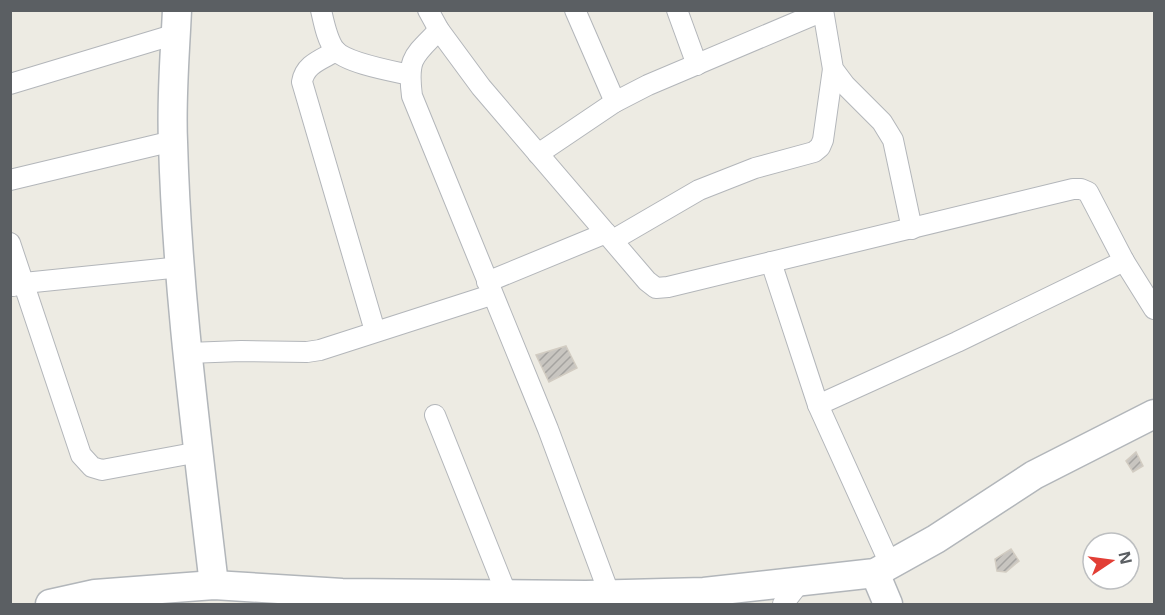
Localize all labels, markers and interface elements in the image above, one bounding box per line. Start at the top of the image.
north arrow [1081,531,1141,591]
text: N [1113,549,1138,566]

